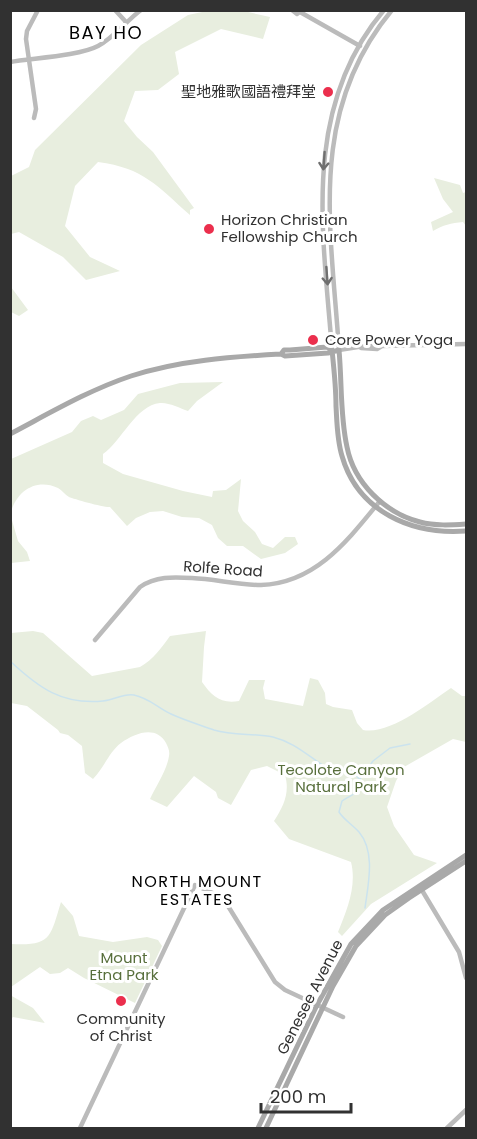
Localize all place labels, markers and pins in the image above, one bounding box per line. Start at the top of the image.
place label: 聖地雅歌國語禮拜堂 [181,81,316,102]
marker: 聖地雅歌國語禮拜堂 [321,85,335,99]
place label: Horizon Christian Fellowship Church [221,209,358,247]
marker: Horizon Christian Fellowship Church [202,222,216,236]
place label: Core Power Yoga [325,329,453,350]
marker: Core Power Yoga [306,333,320,347]
marker: Community of Christ [114,994,128,1008]
place label: Community of Christ [77,1008,166,1046]

